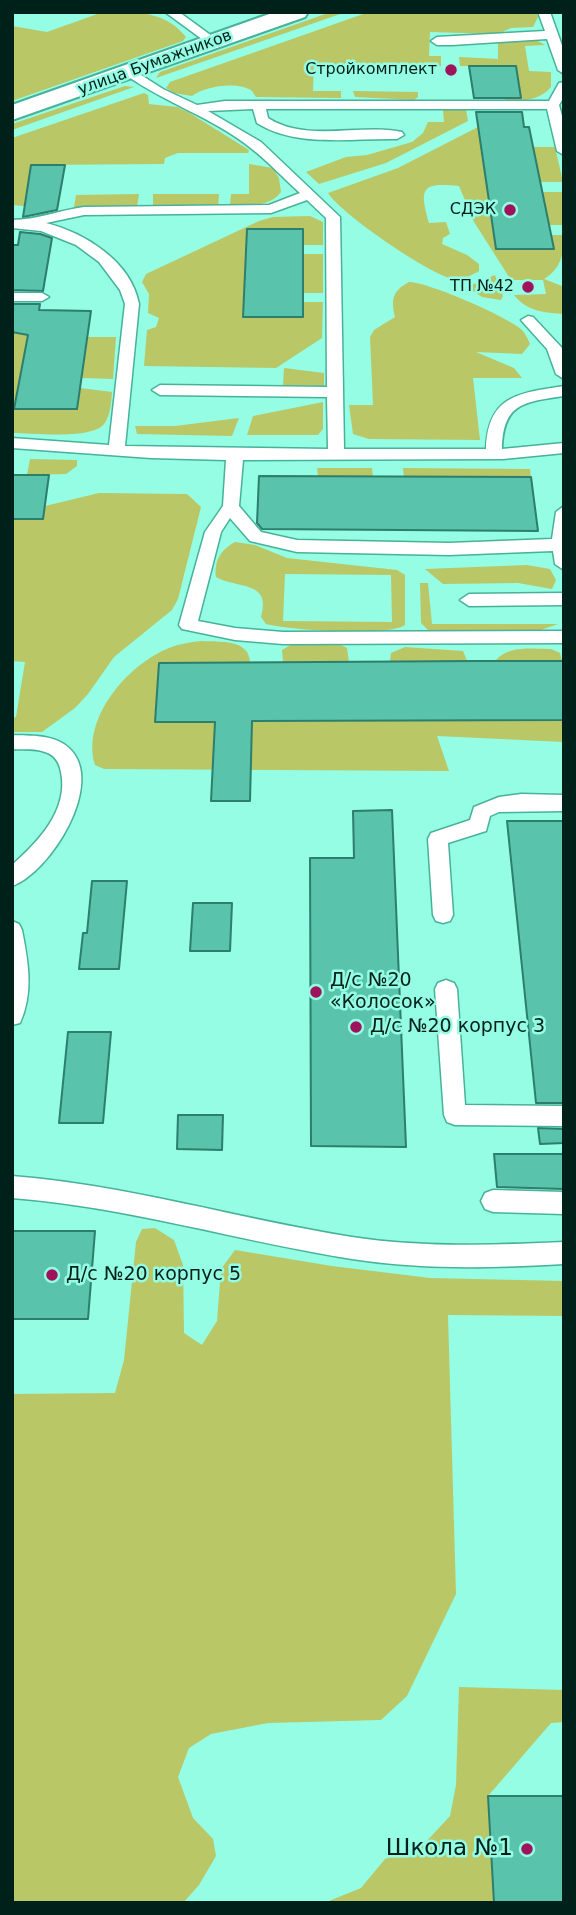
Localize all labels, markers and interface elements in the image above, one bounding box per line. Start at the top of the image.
street label: улица Бумажников [75,26,235,100]
place label: Стройкомплект [305,60,437,80]
marker: Стройкомплект [443,62,459,78]
place label: СДЭК [450,200,496,220]
marker: СДЭК [502,202,518,218]
place label: ТП №42 [450,277,514,297]
marker: ТП №42 [520,279,536,295]
place label: Д/с №20 «Колосок» [330,970,436,1014]
marker: Д/с №20 «Колосок» [308,984,324,1000]
place label: Д/с №20 корпус 3 [370,1016,545,1038]
marker: Д/с №20 корпус 3 [348,1019,364,1035]
place label: Д/с №20 корпус 5 [66,1264,241,1286]
marker: Д/с №20 корпус 5 [44,1267,60,1283]
place label: Школа №1 [386,1835,513,1863]
marker: Школа №1 [519,1841,535,1857]

